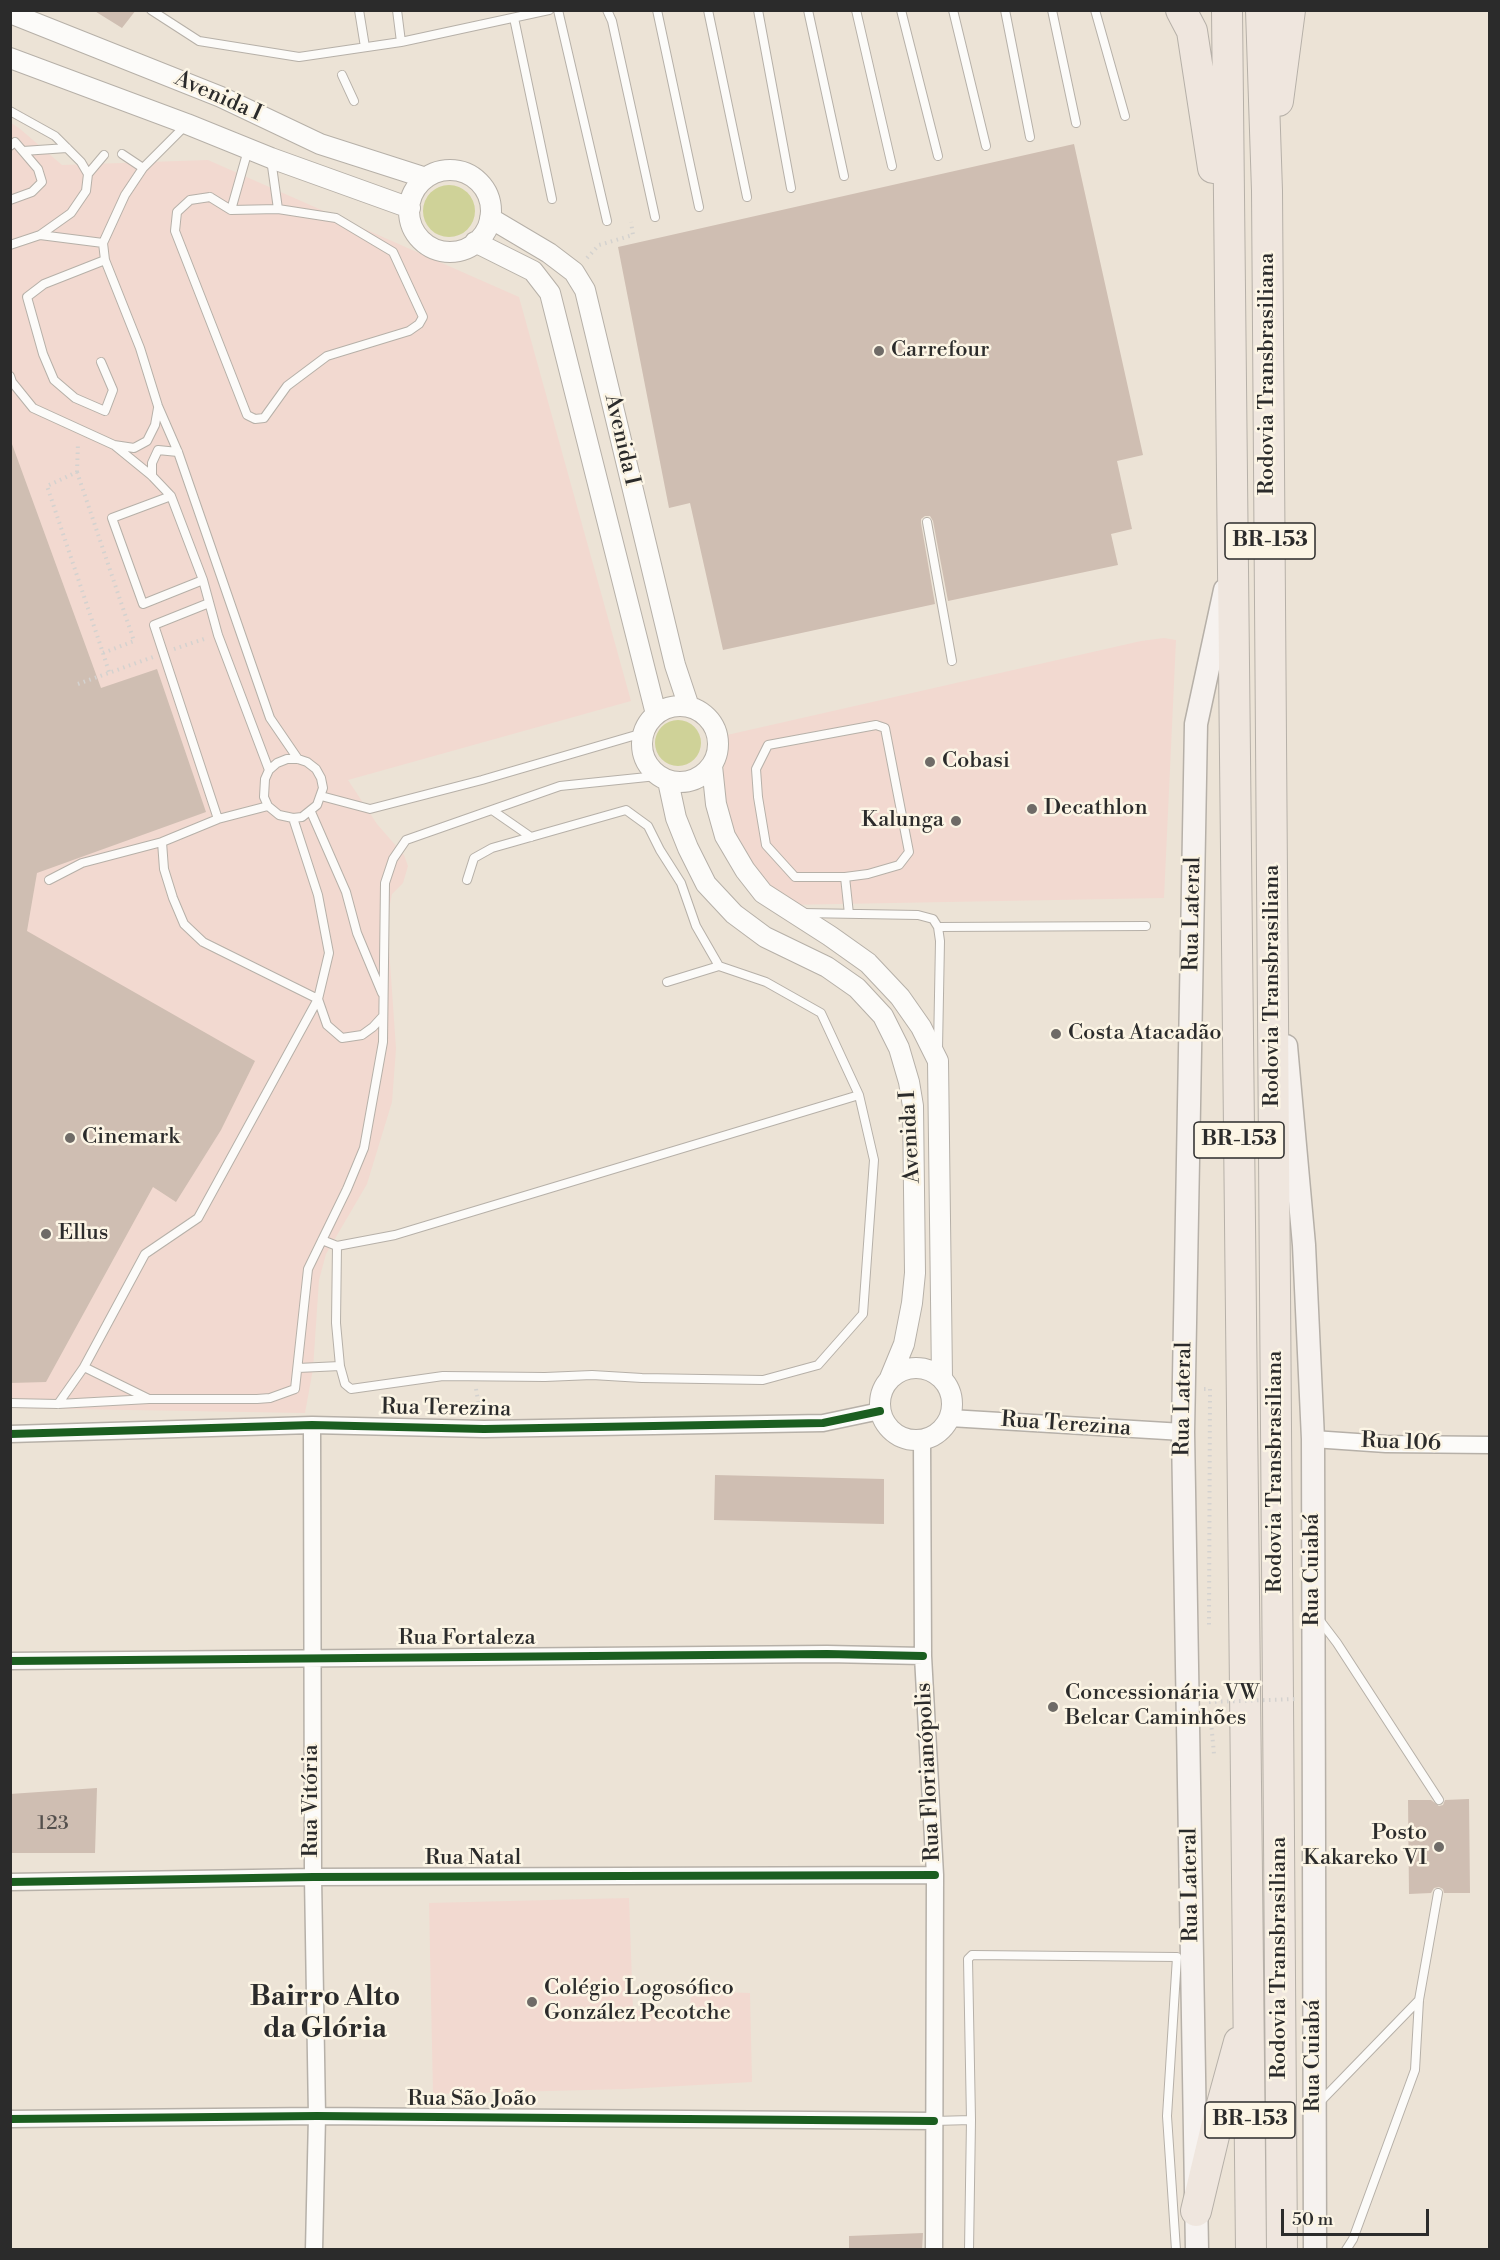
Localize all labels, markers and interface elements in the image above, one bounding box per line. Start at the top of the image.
street label: Avenida I [170,66,266,128]
street label: Rodovia Transbrasiliana [1255,253,1281,495]
place label: Carrefour [891,338,990,364]
marker: Carrefour [872,344,886,358]
street label: Avenida I [598,392,644,488]
road number: BR-153 [1225,523,1315,559]
place label: Cobasi [942,749,1010,775]
marker: Cobasi [923,755,937,769]
place label: Decathlon [1044,796,1148,822]
marker: Decathlon [1025,802,1039,816]
place label: Kalunga [861,808,944,834]
marker: Kalunga [949,814,963,828]
street label: Rua Lateral [1179,856,1207,972]
street label: Rodovia Transbrasiliana [1260,865,1286,1107]
place label: Costa Atacadão [1068,1021,1222,1047]
marker: Costa Atacadão [1049,1027,1063,1041]
street label: Avenida I [895,1090,927,1184]
road number: BR-153 [1194,1122,1284,1158]
place label: Cinemark [82,1125,180,1151]
marker: Cinemark [63,1131,77,1145]
place label: Ellus [58,1221,108,1247]
marker: Ellus [39,1227,53,1241]
street label: Rua Lateral [1170,1341,1198,1457]
street label: Rodovia Transbrasiliana [1263,1351,1289,1593]
street label: Rua Terezina [381,1395,511,1423]
street label: Rua Terezina [1000,1407,1132,1443]
street label: Rua 106 [1361,1428,1441,1458]
street label: Rua Cuiabá [1300,1513,1326,1627]
street label: Rua Fortaleza [398,1626,536,1652]
place label: Concessionária VW Belcar Caminhões [1065,1681,1259,1732]
street label: Rua Florianópolis [911,1682,947,1862]
marker: Concessionária VW Belcar Caminhões [1046,1700,1060,1714]
street label: Rua Vitória [299,1744,325,1858]
house number: 123 [37,1812,69,1836]
place label: Posto Kakareko VI [1303,1821,1427,1873]
street label: Rua Lateral [1177,1827,1205,1943]
street label: Rodovia Transbrasiliana [1267,1837,1293,2079]
marker: Posto Kakareko VI [1432,1840,1446,1854]
street label: Rua Natal [425,1846,521,1872]
place label: Colégio Logosófico González Pecotche [544,1976,734,2028]
district label: Bairro Alto da Glória [250,1981,400,2047]
marker: Colégio Logosófico González Pecotche [525,1995,539,2009]
street label: Rua Cuiabá [1301,1999,1327,2113]
street label: Rua São João [407,2087,537,2113]
road number: BR-153 [1205,2102,1295,2138]
scale bar [1284,2197,1432,2235]
text: 50 m [1292,2208,1333,2231]

